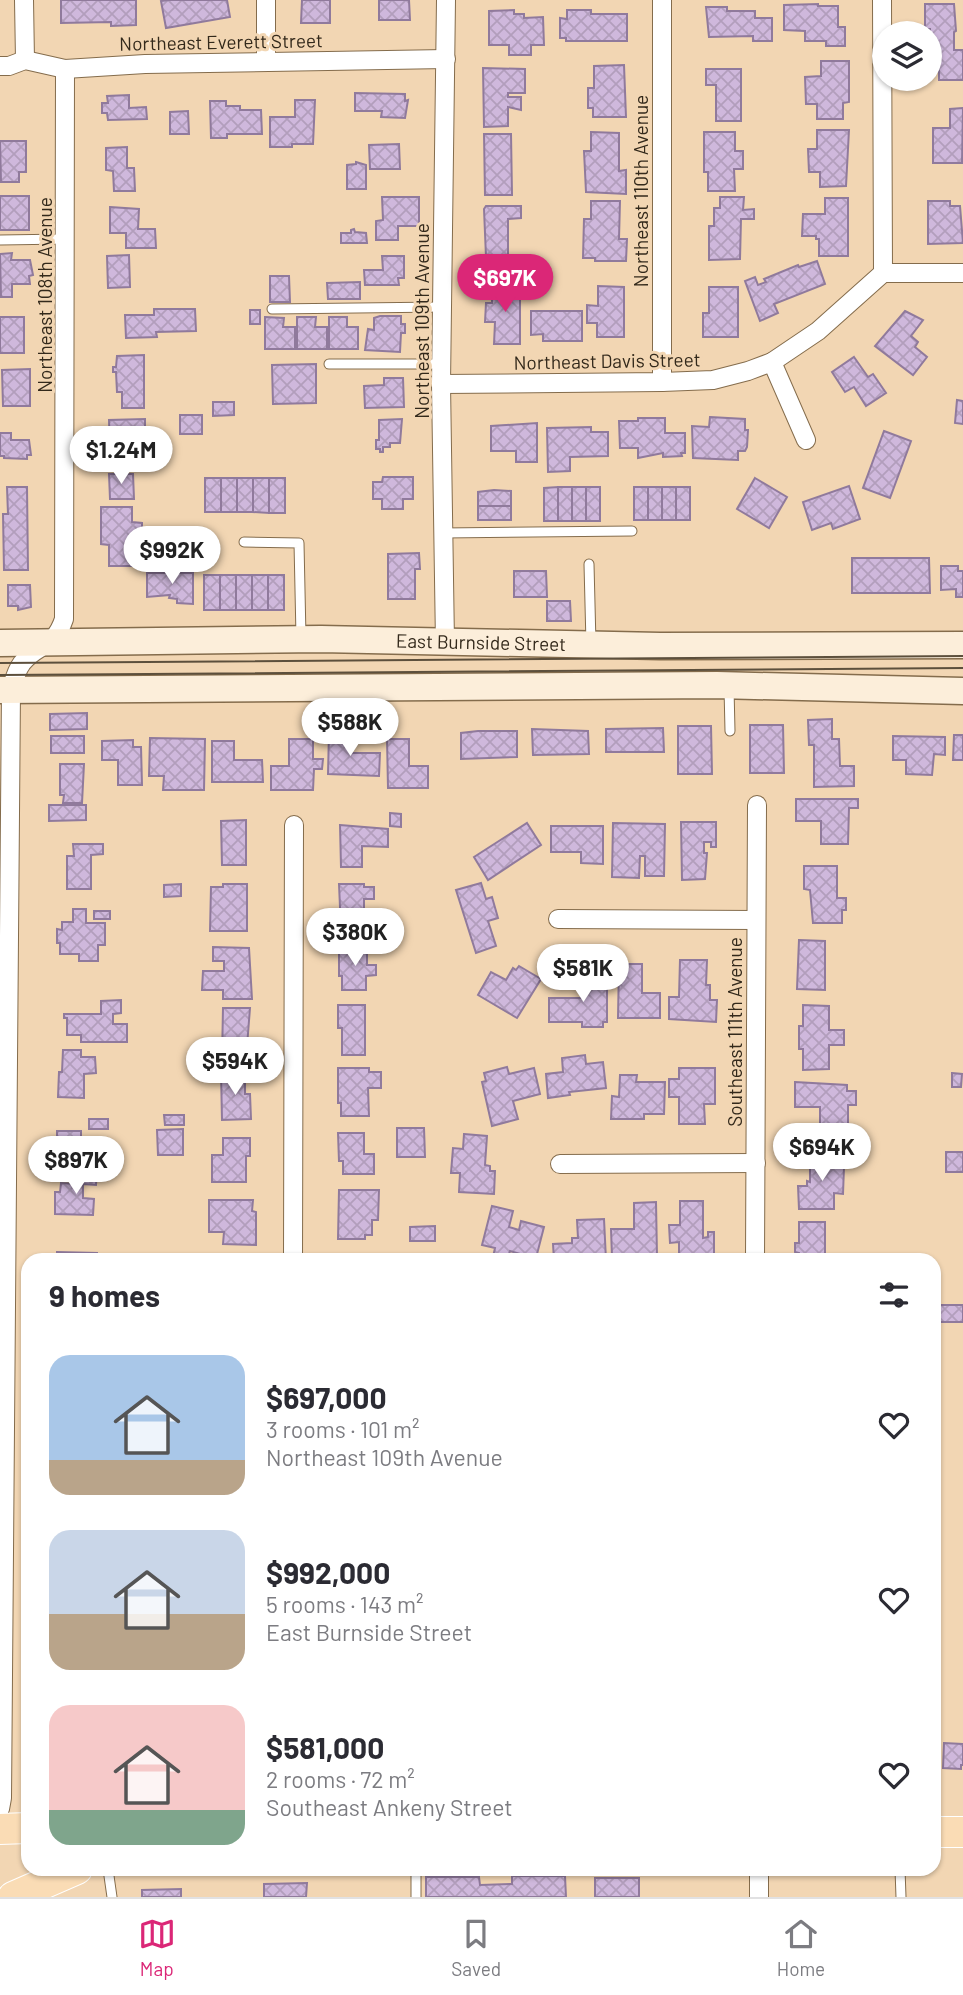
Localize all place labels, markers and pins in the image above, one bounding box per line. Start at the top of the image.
pin: $697K [456,254,554,314]
pin: $1.24M [64,426,178,486]
pin: $992K [123,526,221,586]
pin: $588K [301,698,399,758]
pin: $380K [306,908,404,968]
pin: $581K [534,944,632,1004]
pin: $594K [186,1038,284,1097]
pin: $694K [773,1124,871,1183]
pin: $897K [27,1136,125,1196]

